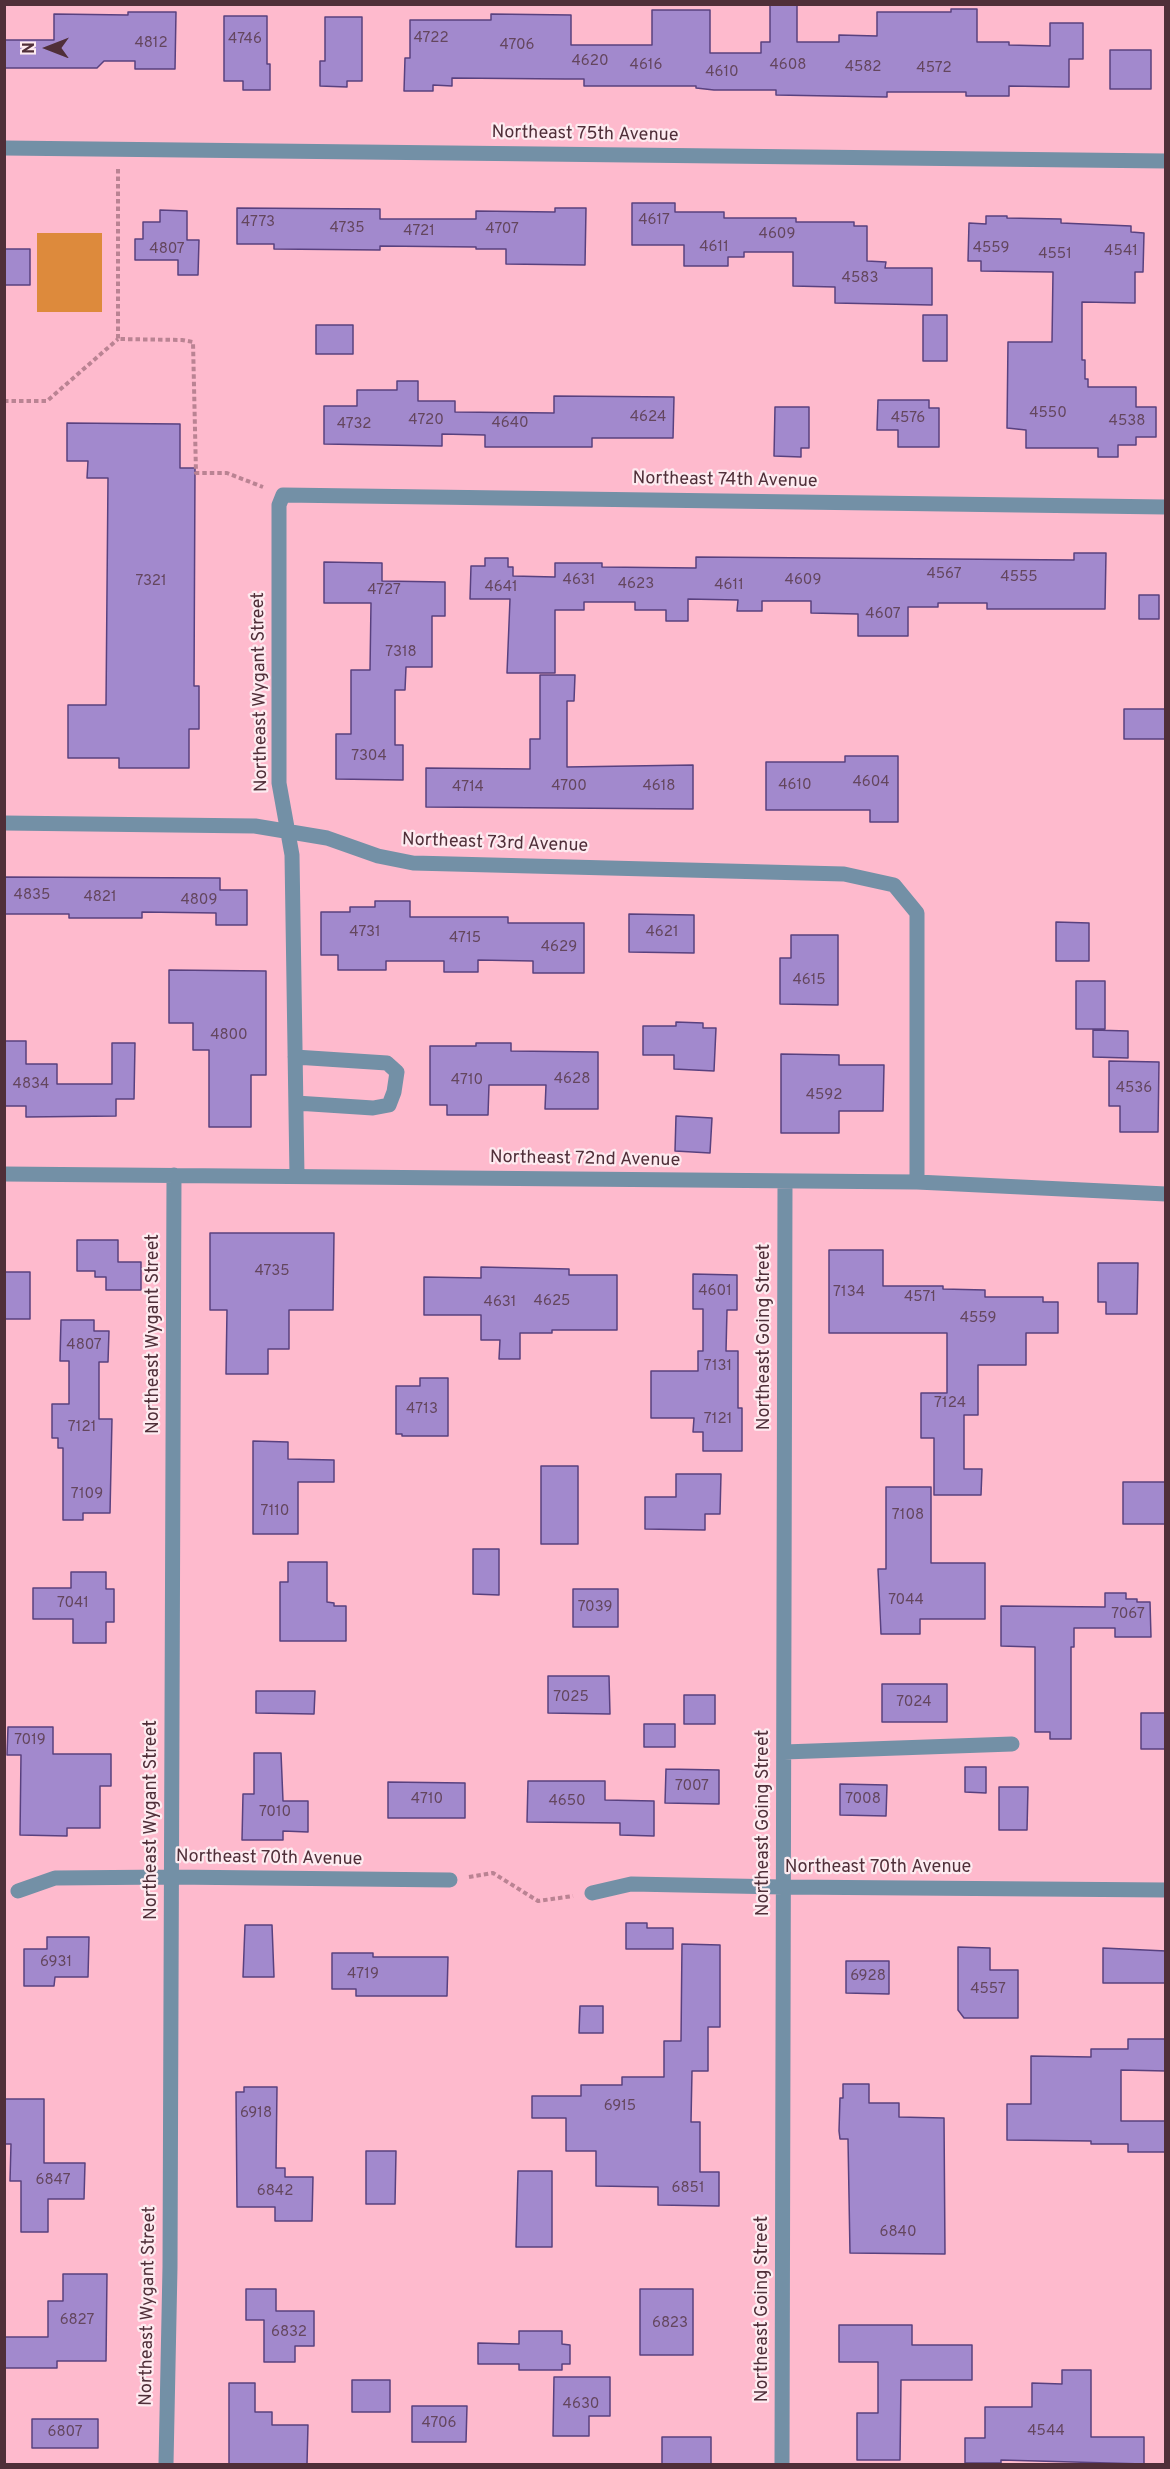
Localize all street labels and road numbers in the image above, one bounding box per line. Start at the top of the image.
street label: Northeast 75th Avenue [491,123,679,147]
street label: Northeast 74th Avenue [632,469,818,493]
street label: Northeast Wygant Street [248,592,274,792]
street label: Northeast 73rd Avenue [402,830,588,858]
street label: Northeast 72nd Avenue [490,1148,680,1172]
street label: Northeast Wygant Street [143,1234,165,1434]
street label: Northeast Going Street [754,1244,776,1430]
street label: Northeast Wygant Street [141,1720,163,1920]
street label: Northeast Going Street [753,1730,775,1916]
street label: Northeast 70th Avenue [176,1847,362,1871]
street label: Northeast 70th Avenue [785,1857,971,1879]
street label: Northeast Wygant Street [136,2206,162,2406]
street label: Northeast Going Street [752,2216,774,2402]

